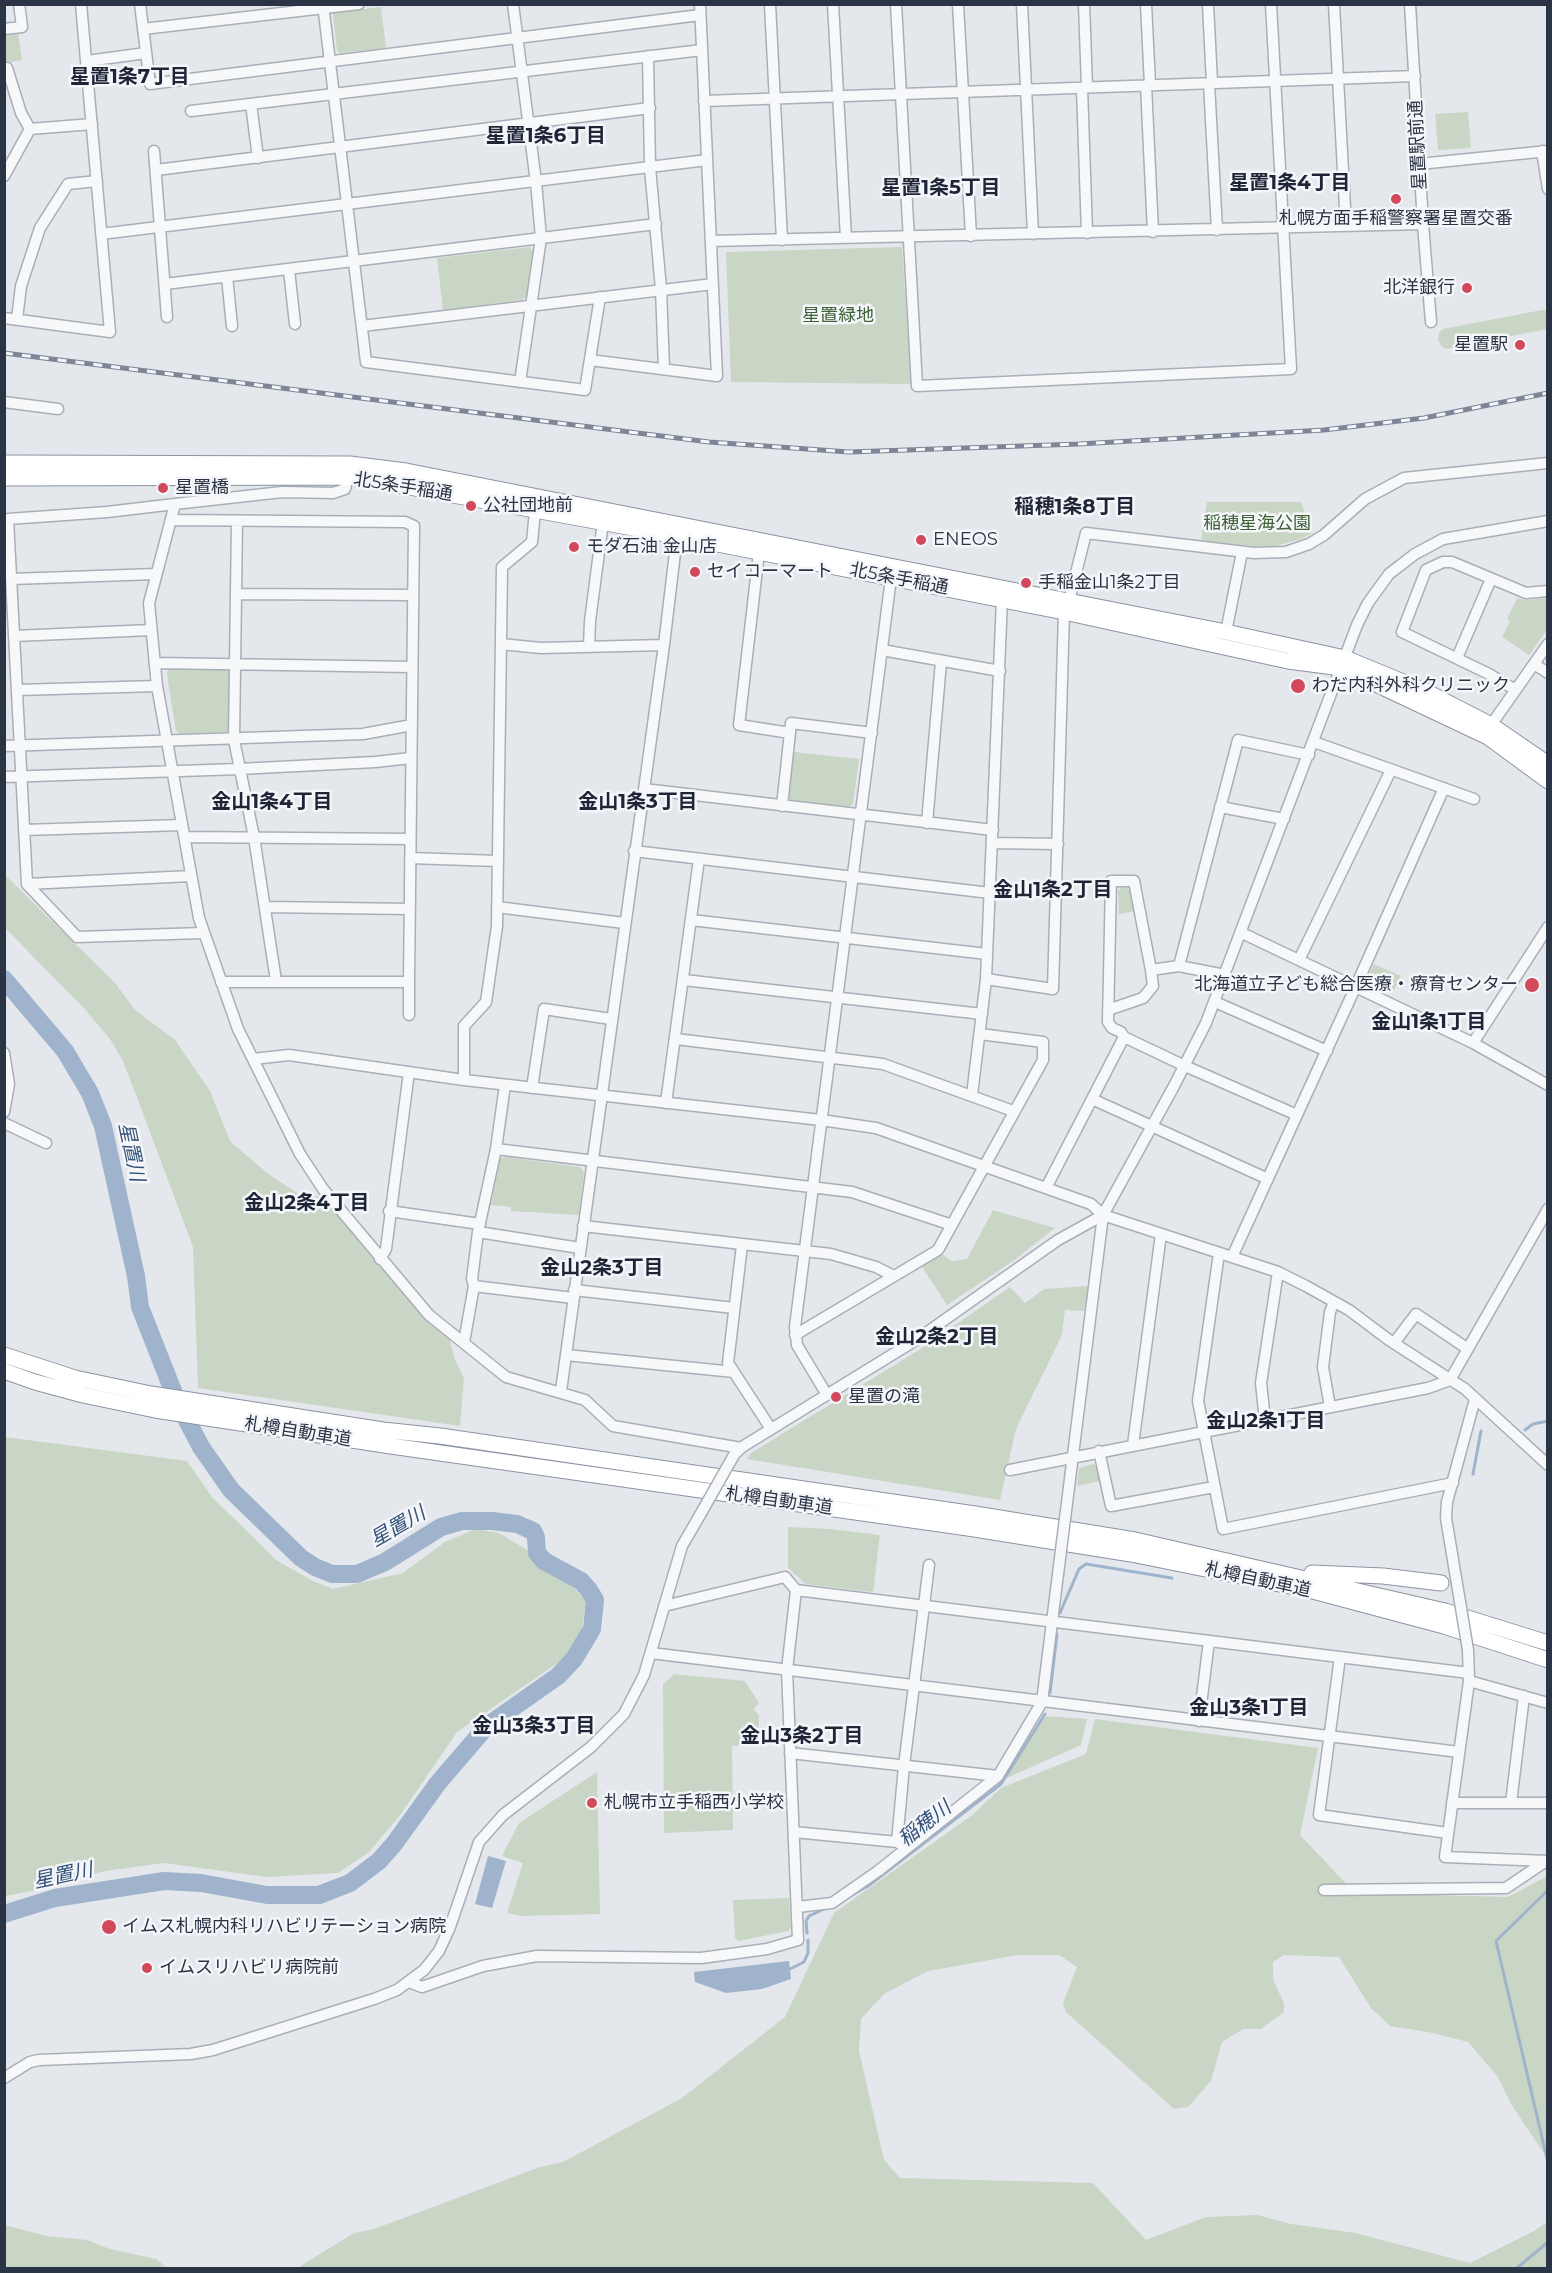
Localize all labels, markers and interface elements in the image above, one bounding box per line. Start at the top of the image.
district label: 星置1条7丁目 [70,65,190,89]
street label: 星置駅前通 [1405,99,1431,191]
district label: 星置1条6丁目 [486,124,606,148]
district label: 星置1条4丁目 [1229,171,1351,195]
district label: 星置1条5丁目 [881,176,1001,200]
marker: 札幌方面手稲警察署星置交番 [1389,192,1403,206]
place label: 札幌方面手稲警察署星置交番 [1279,208,1513,230]
place label: 北洋銀行 [1383,277,1455,299]
marker: 北洋銀行 [1460,281,1474,295]
park label: 星置緑地 [802,305,874,327]
place label: 星置駅 [1454,334,1508,356]
marker: 星置駅 [1513,338,1527,352]
street label: 北5条手稲通 [352,468,454,506]
place label: 星置橋 [175,477,229,499]
marker: 星置橋 [156,481,170,495]
place label: 公社団地前 [483,495,573,517]
district label: 稲穂1条8丁目 [1014,495,1136,519]
marker: 公社団地前 [464,499,478,513]
park label: 稲穂星海公園 [1203,513,1311,535]
place label: ENEOS [933,529,998,551]
marker: ENEOS [914,533,928,547]
place label: モダ石油 金山店 [586,536,717,558]
marker: モダ石油 金山店 [567,540,581,554]
street label: 北5条手稲通 [848,559,950,599]
place label: セイコーマート [707,561,833,583]
marker: セイコーマート [688,565,702,579]
place label: 手稲金山1条2丁目 [1038,572,1181,594]
marker: 手稲金山1条2丁目 [1019,576,1033,590]
place label: わだ内科外科クリニック [1312,675,1510,697]
marker: わだ内科外科クリニック [1289,677,1307,695]
district label: 金山1条4丁目 [211,790,333,814]
district label: 金山1条3丁目 [578,790,698,814]
district label: 金山1条2丁目 [993,878,1113,902]
place label: 北海道立子ども総合医療・療育センター [1194,974,1518,996]
marker: 北海道立子ども総合医療・療育センター [1523,976,1541,994]
district label: 金山1条1丁目 [1371,1010,1487,1034]
water label: 星置川 [113,1120,149,1184]
district label: 金山2条4丁目 [244,1191,370,1215]
district label: 金山2条3丁目 [540,1256,664,1280]
district label: 金山2条2丁目 [875,1325,999,1349]
place label: 星置の滝 [848,1386,920,1408]
marker: 星置の滝 [829,1390,843,1404]
district label: 金山2条1丁目 [1206,1409,1326,1433]
street label: 札樽自動車道 [243,1413,353,1451]
street label: 札樽自動車道 [724,1483,834,1519]
water label: 星置川 [366,1502,430,1552]
street label: 札樽自動車道 [1203,1558,1313,1602]
district label: 金山3条1丁目 [1189,1696,1309,1720]
district label: 金山3条3丁目 [472,1714,596,1738]
district label: 金山3条2丁目 [740,1724,864,1748]
place label: 札幌市立手稲西小学校 [604,1792,784,1814]
marker: 札幌市立手稲西小学校 [585,1796,599,1810]
water label: 稲穂川 [894,1796,956,1852]
water label: 星置川 [31,1858,95,1894]
place label: イムス札幌内科リハビリテーション病院 [122,1916,446,1938]
marker: イムス札幌内科リハビリテーション病院 [100,1918,118,1936]
place label: イムスリハビリ病院前 [159,1957,339,1979]
marker: イムスリハビリ病院前 [140,1961,154,1975]

